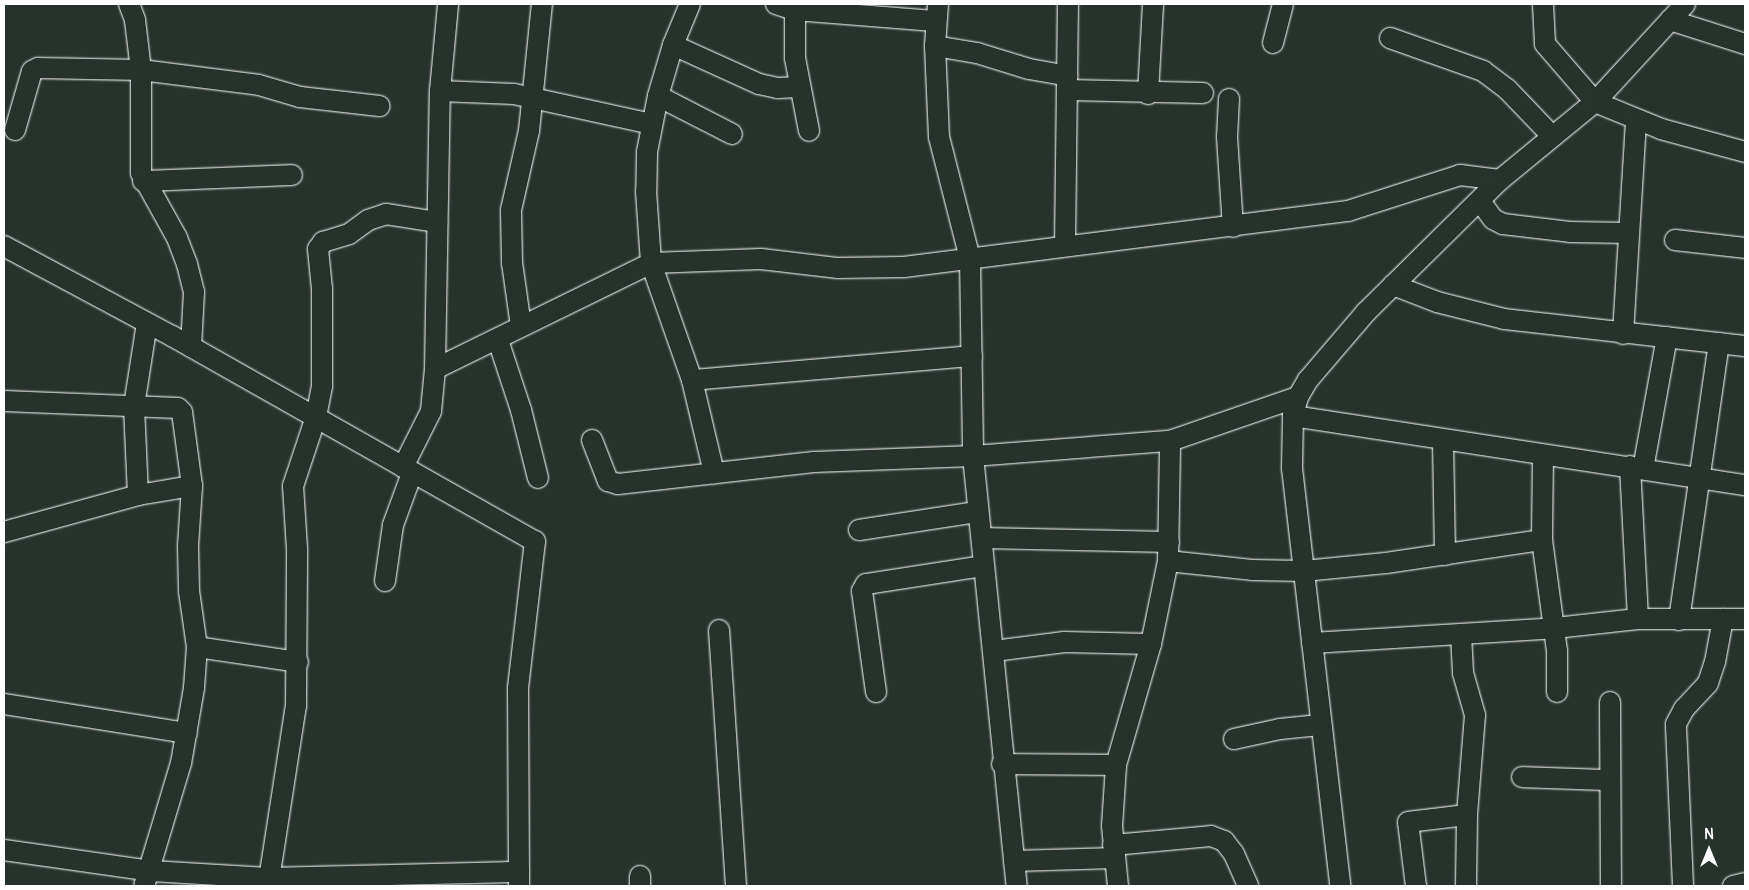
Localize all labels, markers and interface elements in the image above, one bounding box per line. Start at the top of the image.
north arrow [1684,825,1734,875]
text: N [1704,826,1714,843]

